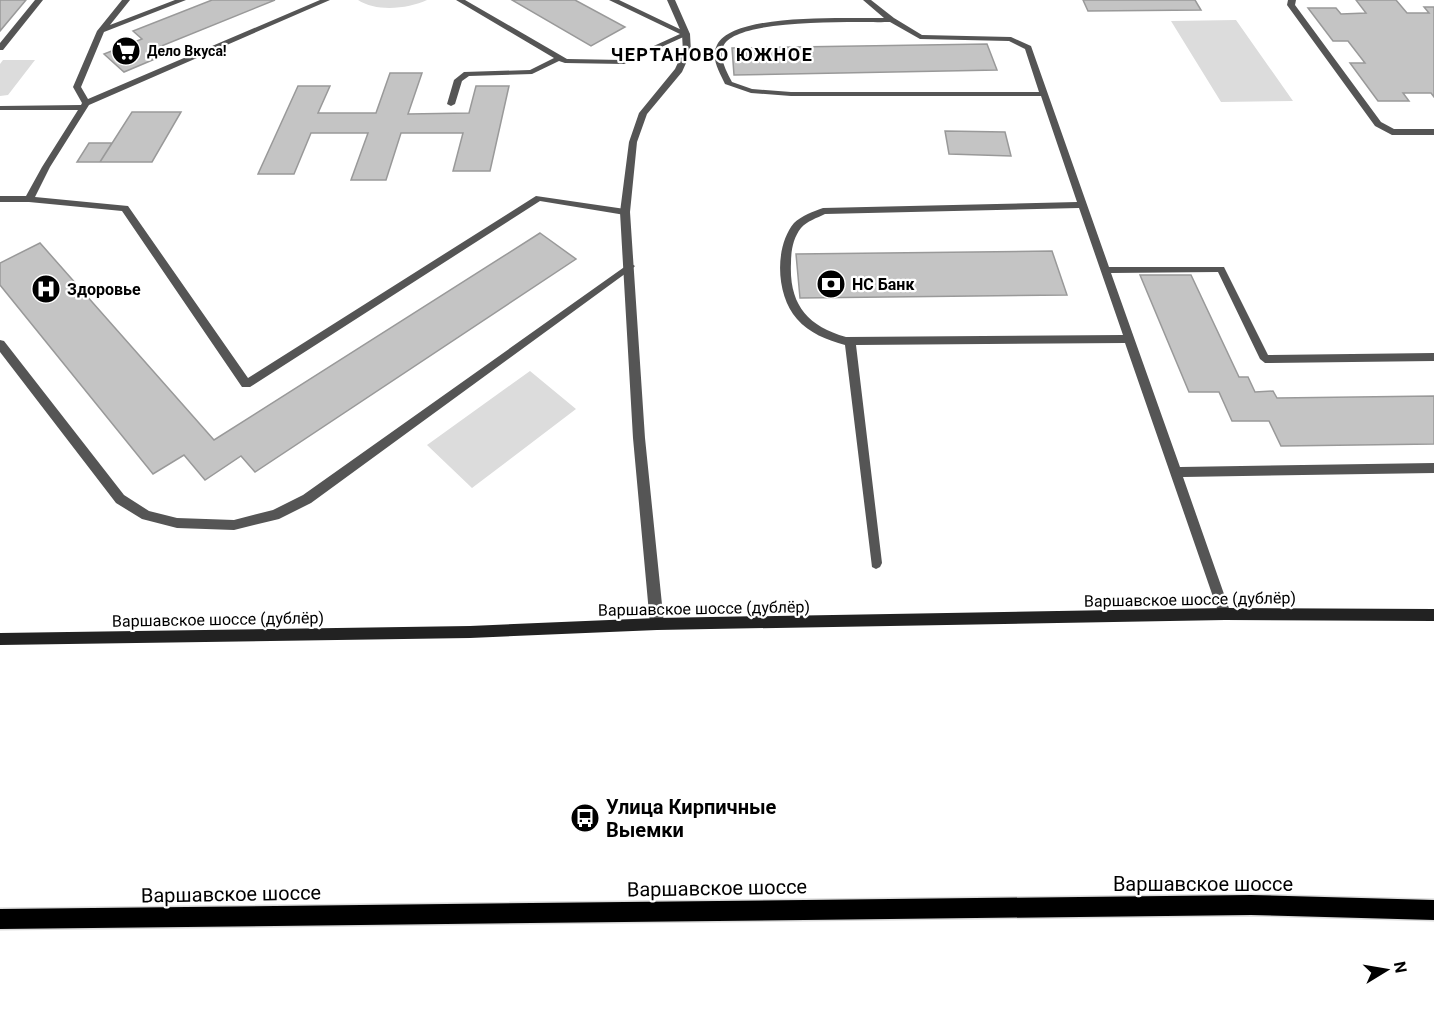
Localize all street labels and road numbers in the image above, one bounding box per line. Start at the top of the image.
street label: Варшавское шоссе (дублёр) [1084,588,1296,611]
street label: Варшавское шоссе (дублёр) [598,597,810,620]
street label: Варшавское шоссе (дублёр) [112,608,324,631]
street label: Варшавское шоссе [1113,872,1293,896]
street label: Варшавское шоссе [627,874,807,902]
street label: Варшавское шоссе [141,880,321,908]

